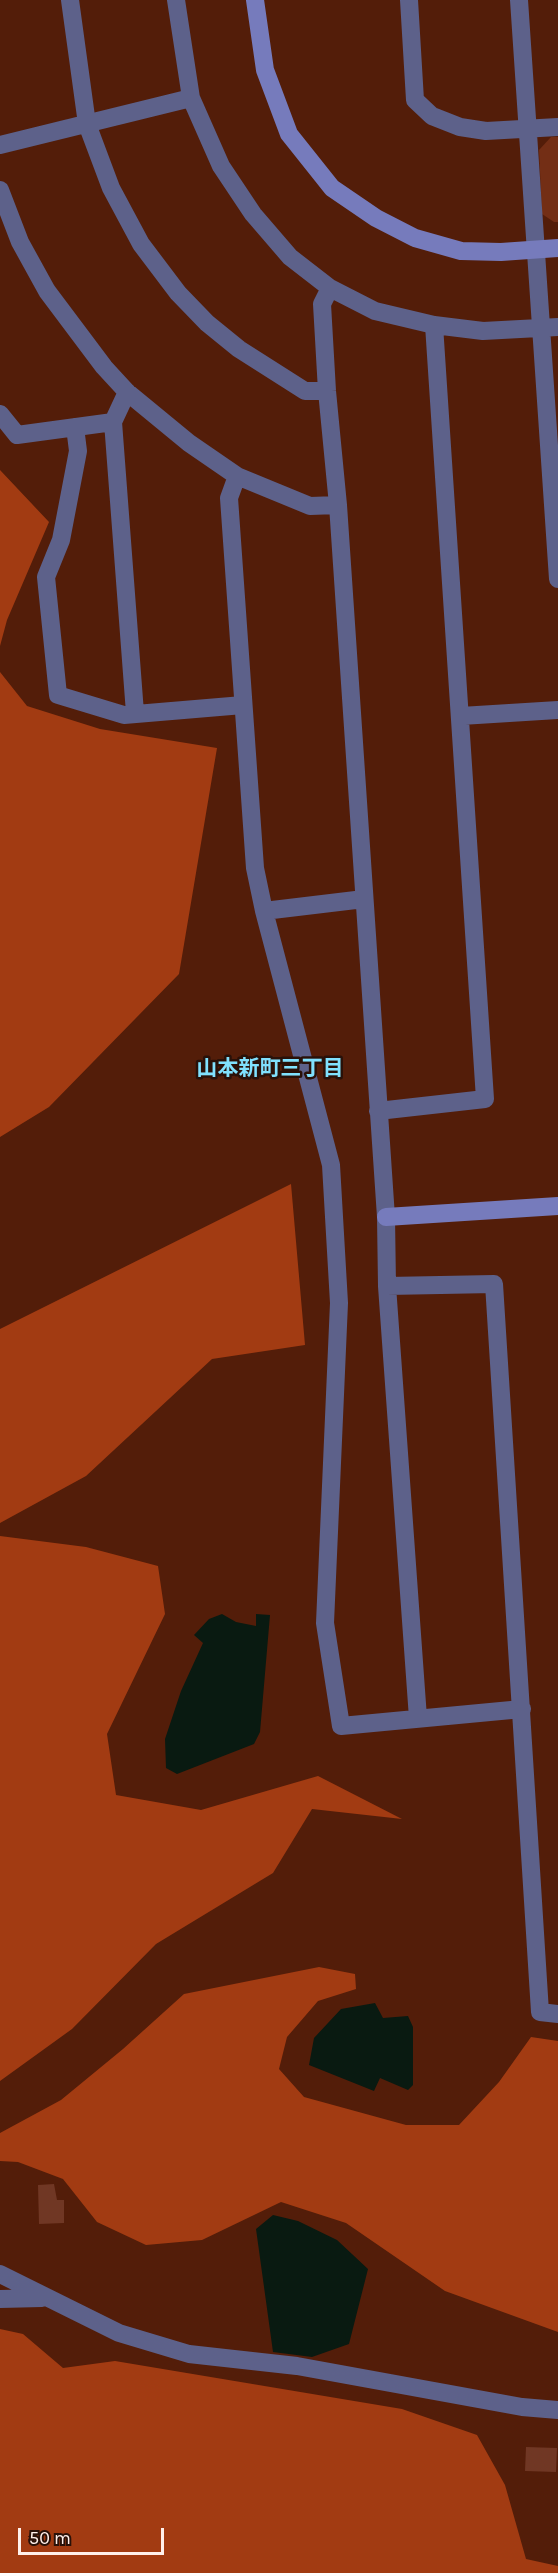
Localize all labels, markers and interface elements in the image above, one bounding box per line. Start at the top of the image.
district label: 山本新町三丁目 [197,1056,343,1082]
scale bar [21,2516,166,2554]
text: 50 m [29,2527,71,2549]

